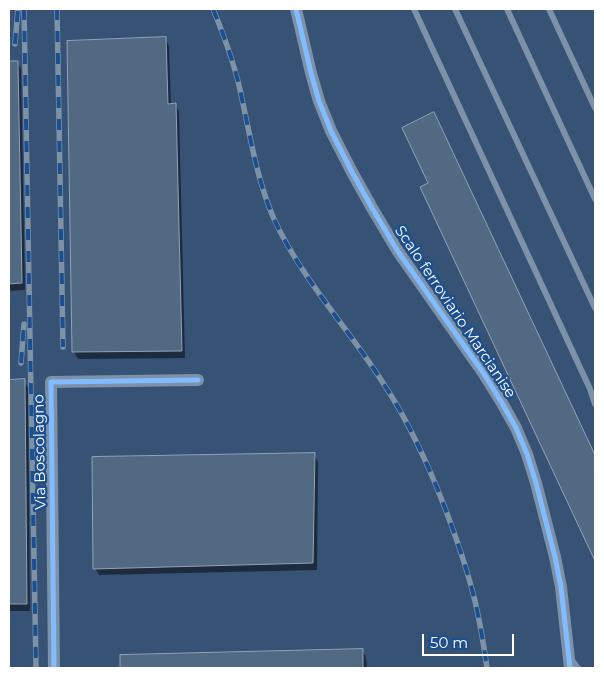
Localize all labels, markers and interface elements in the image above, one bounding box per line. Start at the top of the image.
street label: Scalo ferroviario Marcianise [391,222,519,402]
street label: Via Boscolagno [30,394,50,510]
scale bar [424,624,516,656]
text: 50 m [430,633,468,652]

